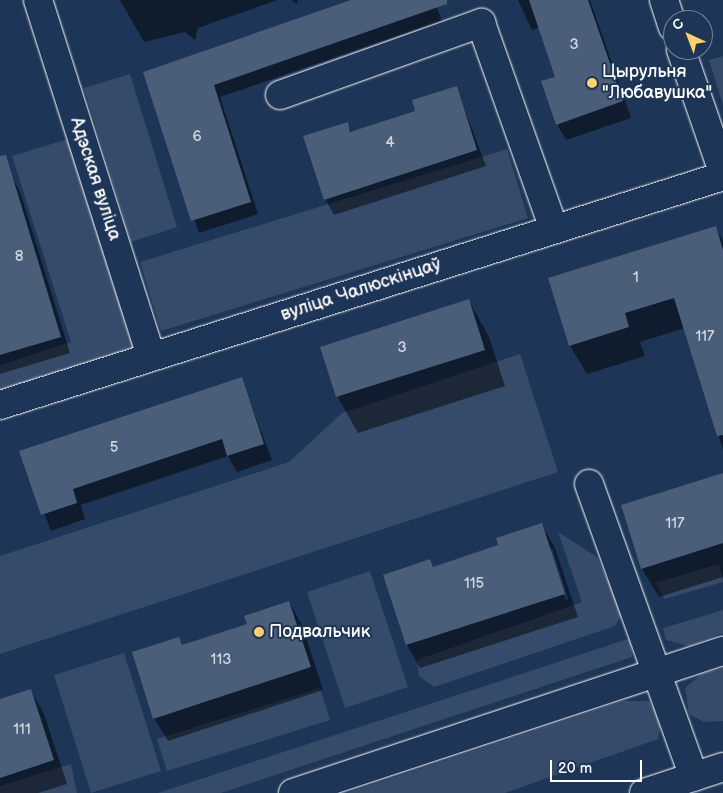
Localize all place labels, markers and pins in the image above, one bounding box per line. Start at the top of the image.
place label: Цырульня "Любавушка" [602,62,712,104]
marker: Цырульня "Любавушка" [586,77,598,89]
place label: Подвальчик [269,621,370,643]
marker: Подвальчик [253,626,265,638]

